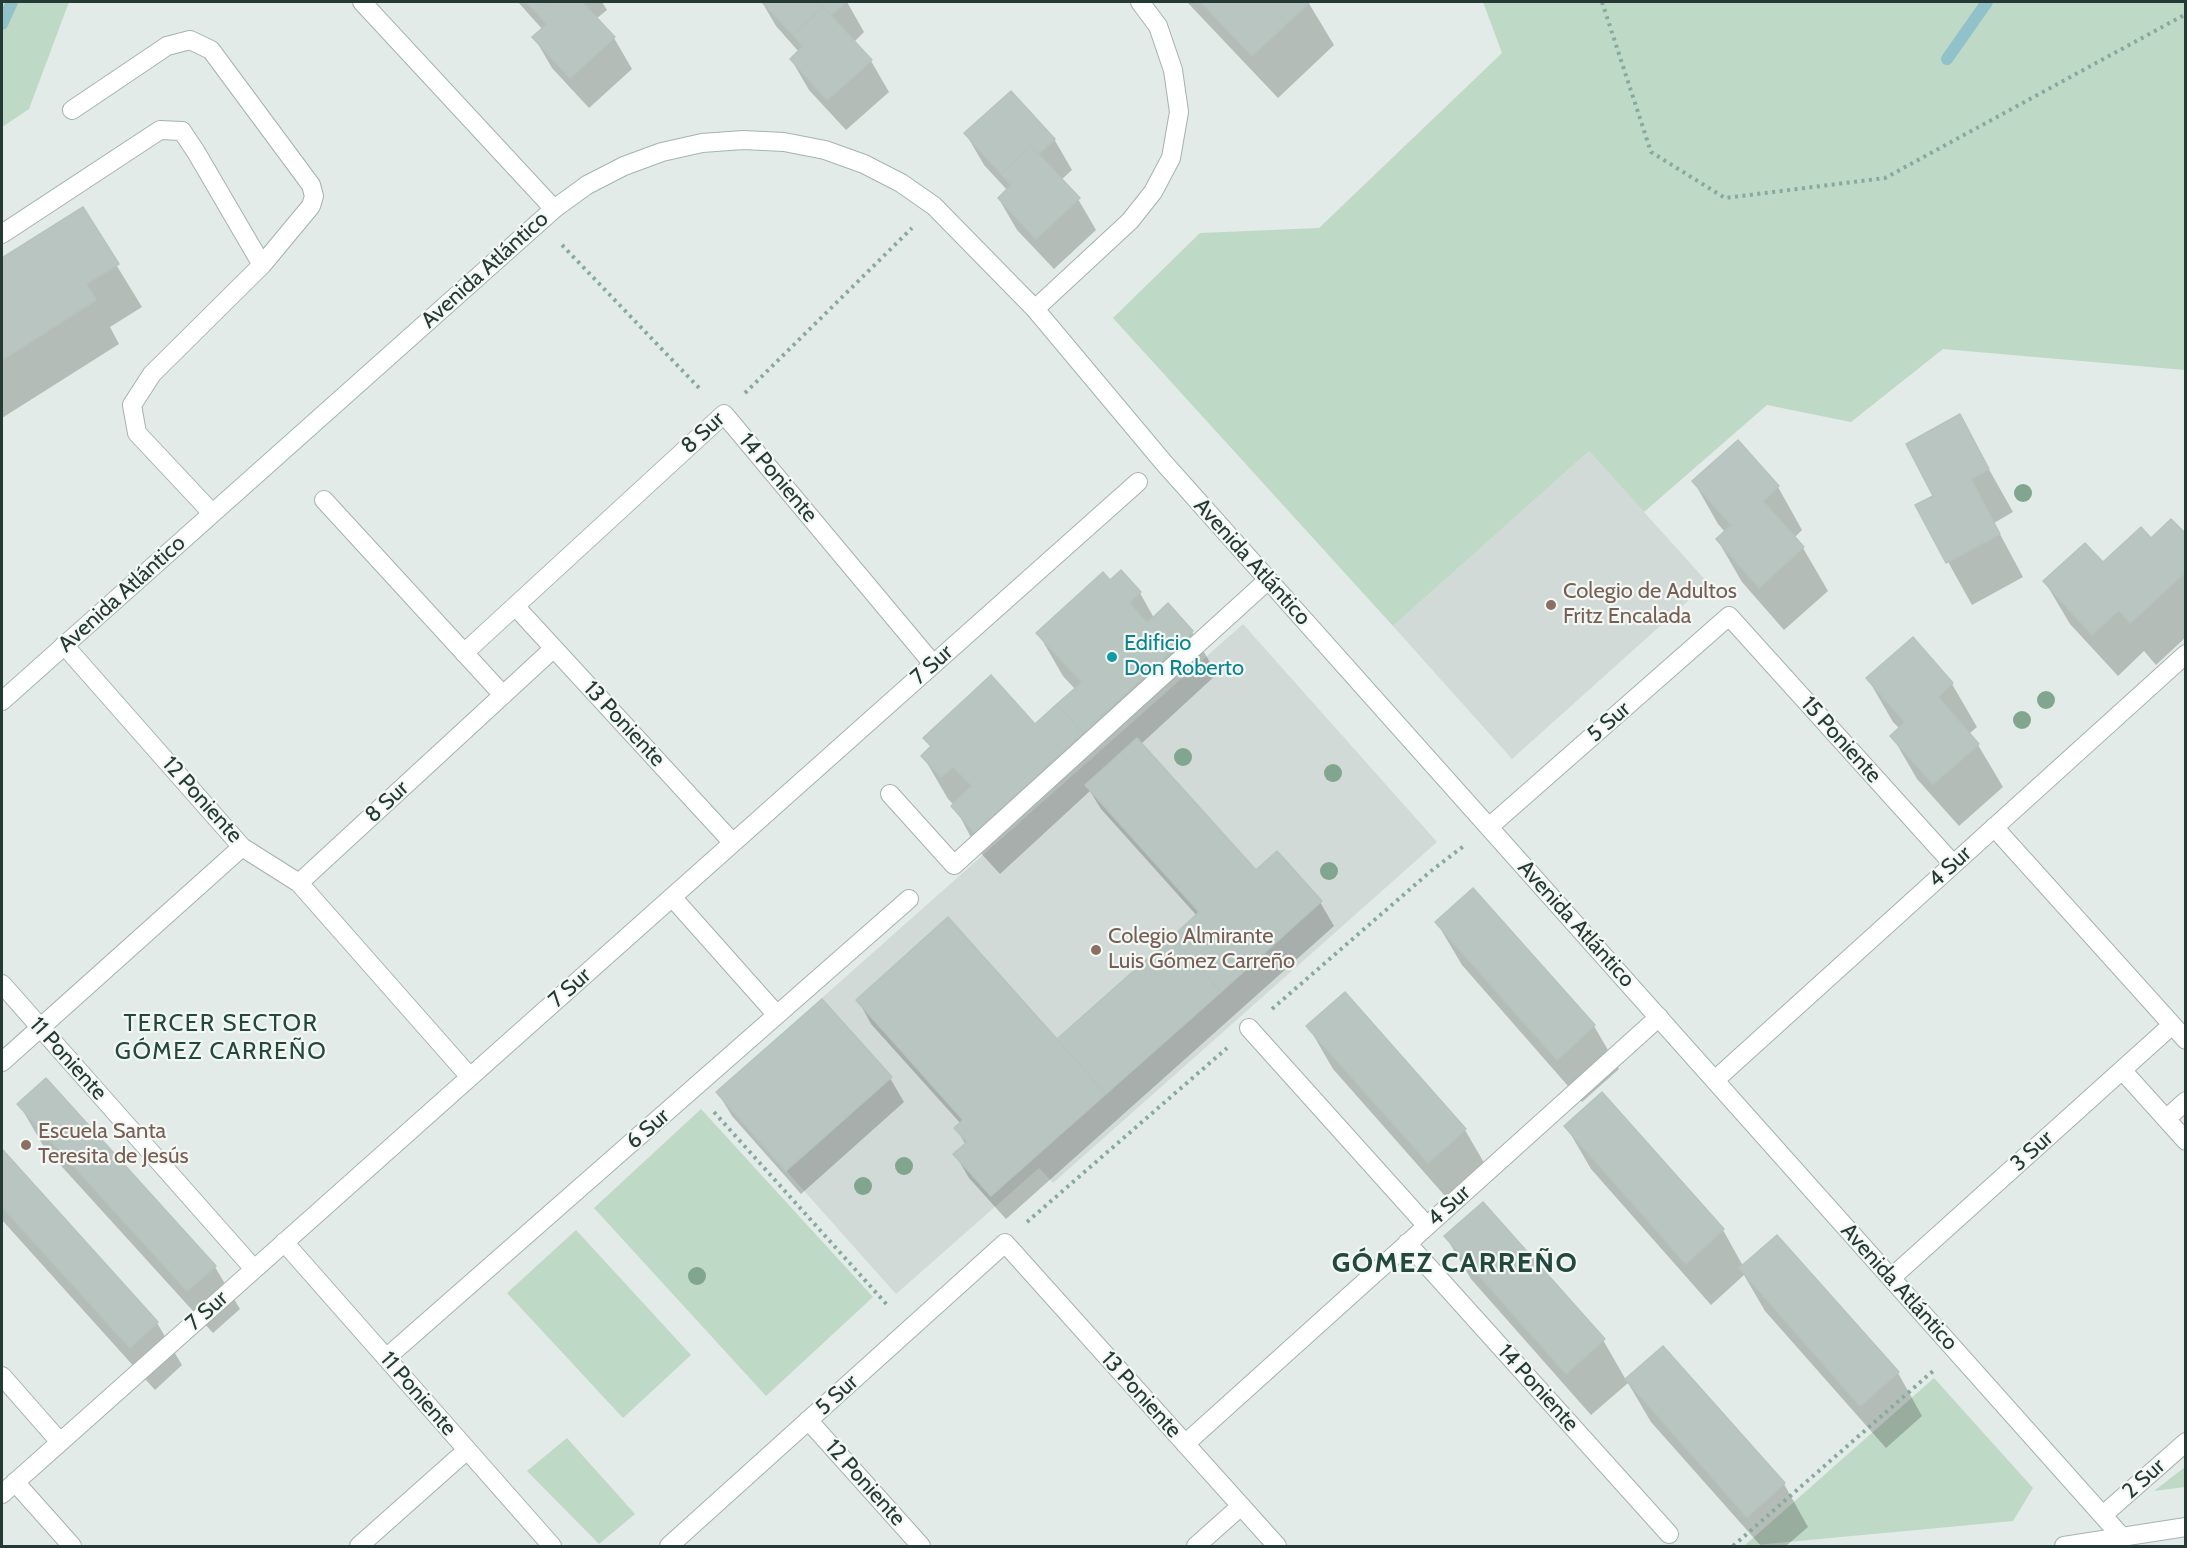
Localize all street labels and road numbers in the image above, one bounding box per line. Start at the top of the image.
street label: Avenida Atlántico [416,206,554,334]
street label: 8 Sur [676,406,730,460]
street label: 14 Poniente [733,428,823,528]
street label: Avenida Atlántico [1188,493,1316,631]
street label: Avenida Atlántico [53,530,191,658]
street label: 7 Sur [906,639,958,691]
street label: 13 Poniente [578,676,670,772]
street label: 15 Poniente [1795,691,1887,789]
street label: 5 Sur [1582,696,1636,748]
street label: 12 Poniente [156,751,248,849]
street label: 8 Sur [360,775,414,829]
street label: 4 Sur [1923,841,1977,893]
street label: Avenida Atlántico [1512,855,1640,993]
street label: 7 Sur [544,962,596,1014]
street label: 11 Poniente [24,1012,112,1106]
street label: 6 Sur [621,1103,675,1155]
street label: 3 Sur [2005,1125,2059,1177]
street label: 4 Sur [1422,1180,1476,1232]
street label: Avenida Atlántico [1835,1218,1963,1356]
street label: 7 Sur [181,1285,233,1337]
street label: 14 Poniente [1492,1339,1584,1437]
street label: 13 Poniente [1095,1346,1187,1444]
street label: 11 Poniente [374,1347,462,1441]
street label: 5 Sur [810,1369,864,1421]
street label: 12 Poniente [819,1434,911,1532]
street label: 2 Sur [2117,1453,2171,1505]

